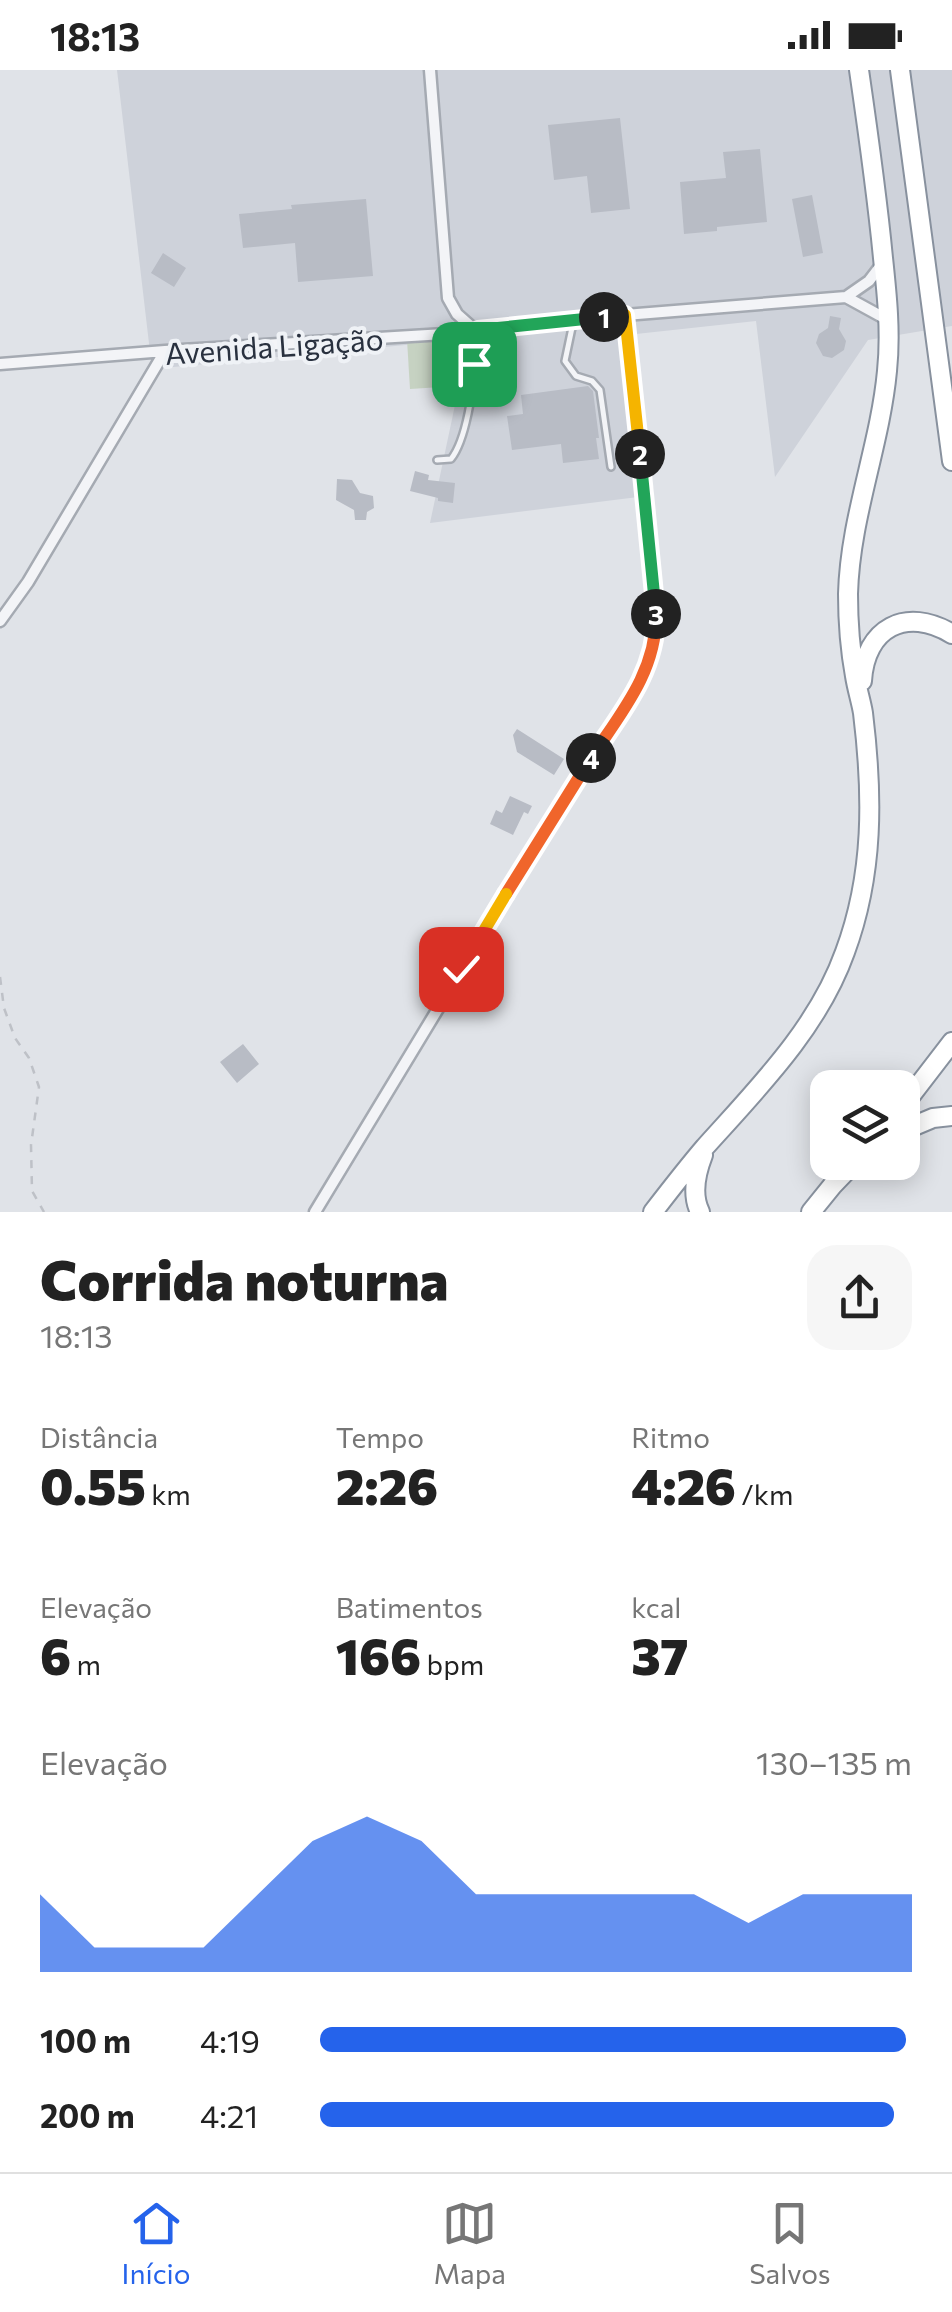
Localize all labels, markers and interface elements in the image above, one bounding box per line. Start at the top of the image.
text: 18:13 [50,12,140,59]
pin: 1 [579,292,629,342]
text: 1 [598,300,610,334]
street label: Avenida Ligação [164,319,384,371]
pin [432,322,517,407]
icon: arrive [447,337,502,392]
pin: 2 [615,429,665,479]
text: 2 [632,437,648,471]
pin: 3 [631,589,681,639]
text: 3 [648,597,664,631]
pin: 4 [566,733,616,783]
text: 4 [582,741,600,775]
pin [419,927,504,1012]
icon: check [434,942,489,997]
map controls [810,1070,920,1180]
button: layers [810,1070,920,1180]
text: Corrida noturna [40,1244,449,1311]
button: share [807,1245,912,1350]
text: 18:13 [40,1315,113,1355]
text: Distância [40,1420,158,1454]
text: Tempo [336,1420,424,1454]
text: Ritmo [631,1420,710,1454]
text: 0.55 [40,1454,146,1515]
text: 2:26 [336,1454,438,1515]
text: 4:26 [631,1454,736,1515]
text: km [146,1477,191,1511]
text: /km [736,1477,793,1511]
text: Elevação [40,1590,152,1624]
text: Batimentos [336,1590,483,1624]
text: kcal [631,1590,681,1624]
text: 6 [40,1624,71,1685]
text: 166 [336,1624,421,1685]
text: 37 [631,1624,688,1685]
text: m [71,1647,101,1681]
text: bpm [421,1647,484,1681]
text: Elevação [40,1742,168,1782]
text: 130–135 m [756,1742,912,1782]
text: 100 m [40,2020,131,2060]
text: 4:19 [200,2020,260,2060]
text: 200 m [40,2095,135,2135]
text: 4:21 [200,2095,258,2135]
tab: Início [122,2196,190,2290]
tab: Mapa [434,2196,506,2290]
tab: Salvos [749,2196,830,2290]

